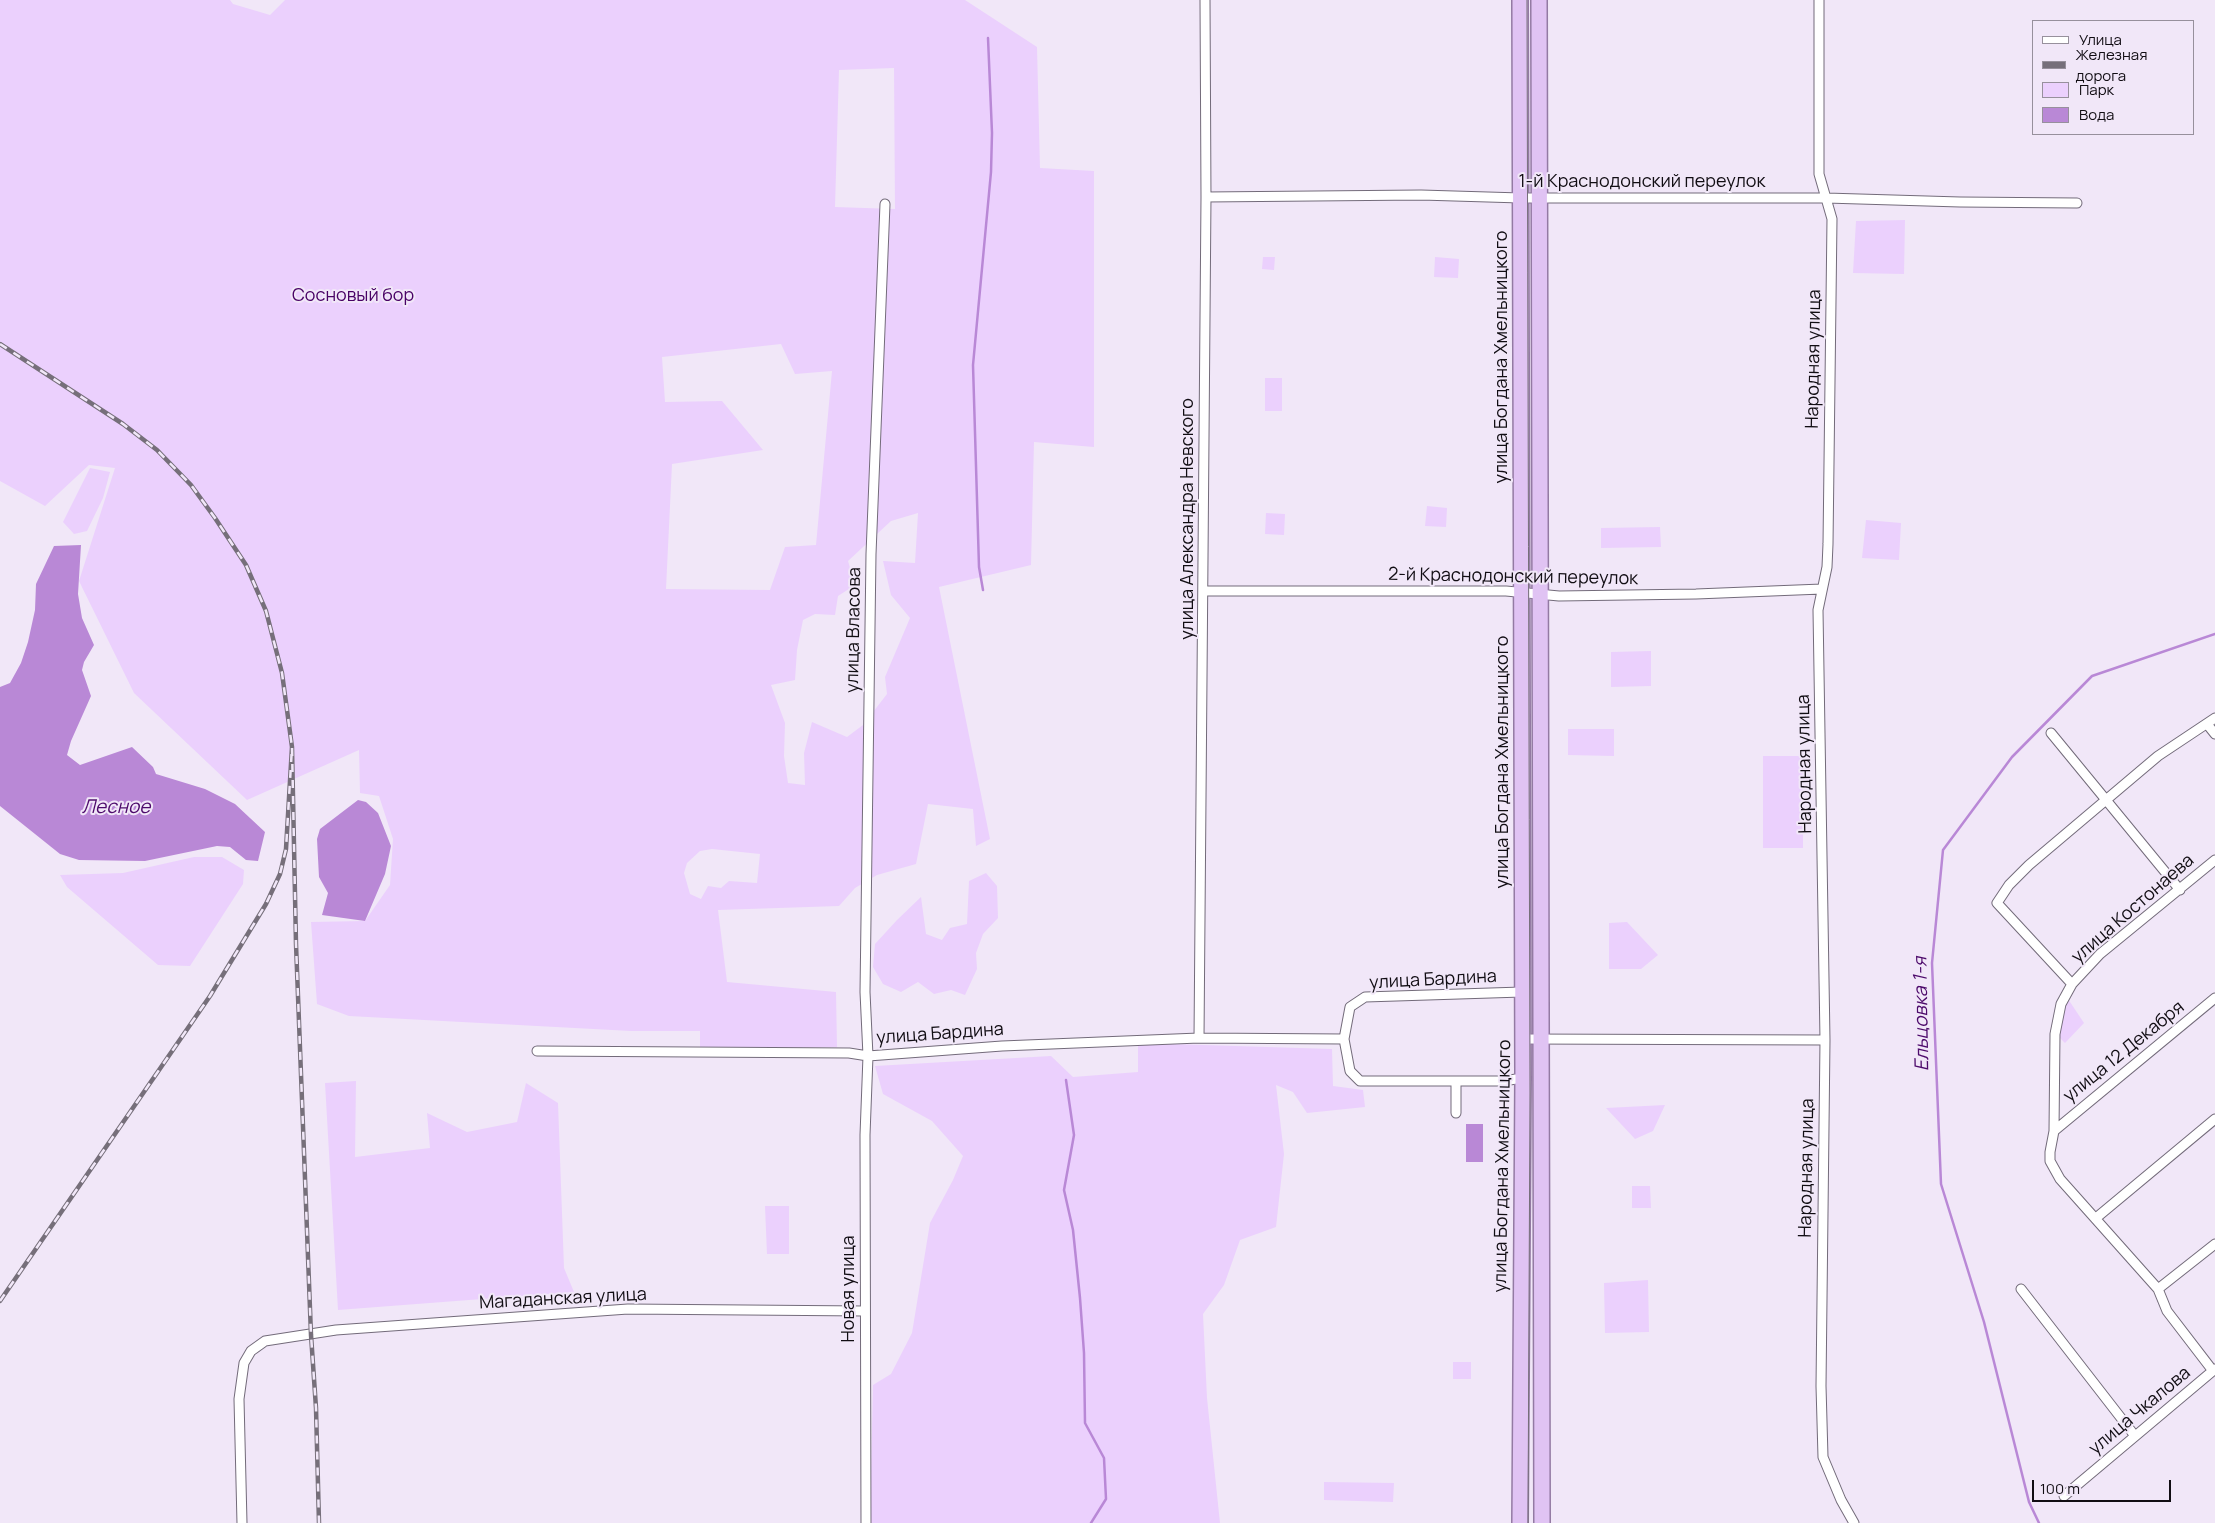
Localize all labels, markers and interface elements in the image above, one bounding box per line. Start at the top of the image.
legend [2032,20,2195,135]
text: Улица [2079,29,2122,50]
text: Железная дорога [2076,44,2147,86]
text: Парк [2079,79,2114,100]
text: Вода [2079,104,2114,125]
street label: 1-й Краснодонский переулок [1519,171,1765,193]
street label: улица Богдана Хмельницкого [1491,231,1513,483]
park label: Сосновый бор [292,285,414,307]
street label: Народная улица [1802,289,1826,429]
street label: улица Александра Невского [1177,398,1199,640]
street label: 2-й Краснодонский переулок [1388,564,1638,590]
street label: улица Власова [842,567,866,693]
street label: улица Богдана Хмельницкого [1492,636,1514,888]
street label: Народная улица [1793,694,1817,834]
water label: Лесное [82,797,150,819]
street label: улица Костонаева [2067,850,2199,968]
water label: Ельцовка 1-я [1910,957,1934,1071]
street label: улица Бардина [1369,966,1497,994]
street label: улица 12 Декабря [2059,997,2189,1107]
street label: улица Бардина [876,1019,1004,1049]
street label: улица Богдана Хмельницкого [1490,1039,1516,1293]
street label: Народная улица [1795,1098,1819,1238]
street label: Новая улица [838,1235,860,1343]
street label: Магаданская улица [479,1284,647,1314]
street label: улица Чкалова [2085,1362,2195,1460]
scale bar [2035,1470,2174,1502]
text: 100 m [2040,1478,2080,1499]

